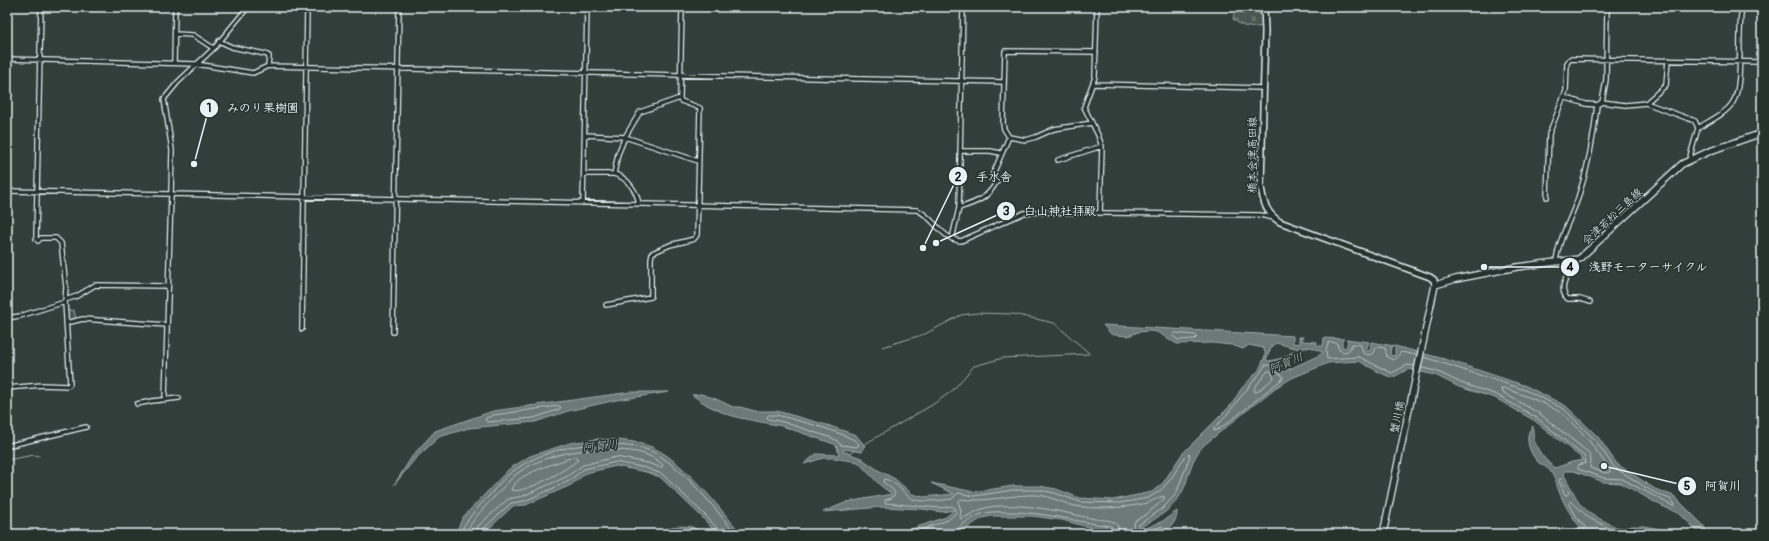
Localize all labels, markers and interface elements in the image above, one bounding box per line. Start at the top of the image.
callout: みのり果樹園 [199,96,307,120]
text: 1 [207,101,211,116]
text: みのり果樹園 [227,101,299,116]
street label: 橋本会津高田線 [1246,117,1259,194]
callout: 手水舎 [948,164,1020,188]
text: 2 [955,170,962,185]
text: 手水舎 [976,170,1012,185]
street label: 会津若松三島線 [1580,185,1645,247]
callout: 白山神社拝殿 [996,199,1104,223]
text: 3 [1003,204,1010,219]
text: 白山神社拝殿 [1024,204,1096,219]
callout: 浅野モーターサイクル [1560,255,1716,279]
text: 4 [1566,260,1574,275]
text: 浅野モーターサイクル [1588,260,1708,275]
water label: 阿賀川 [1267,350,1306,377]
street label: 蟹川橋 [1388,400,1407,435]
water label: 阿賀川 [581,437,619,456]
callout: 阿賀川 [1677,474,1749,498]
text: 5 [1684,479,1691,494]
text: 阿賀川 [1705,479,1741,494]

